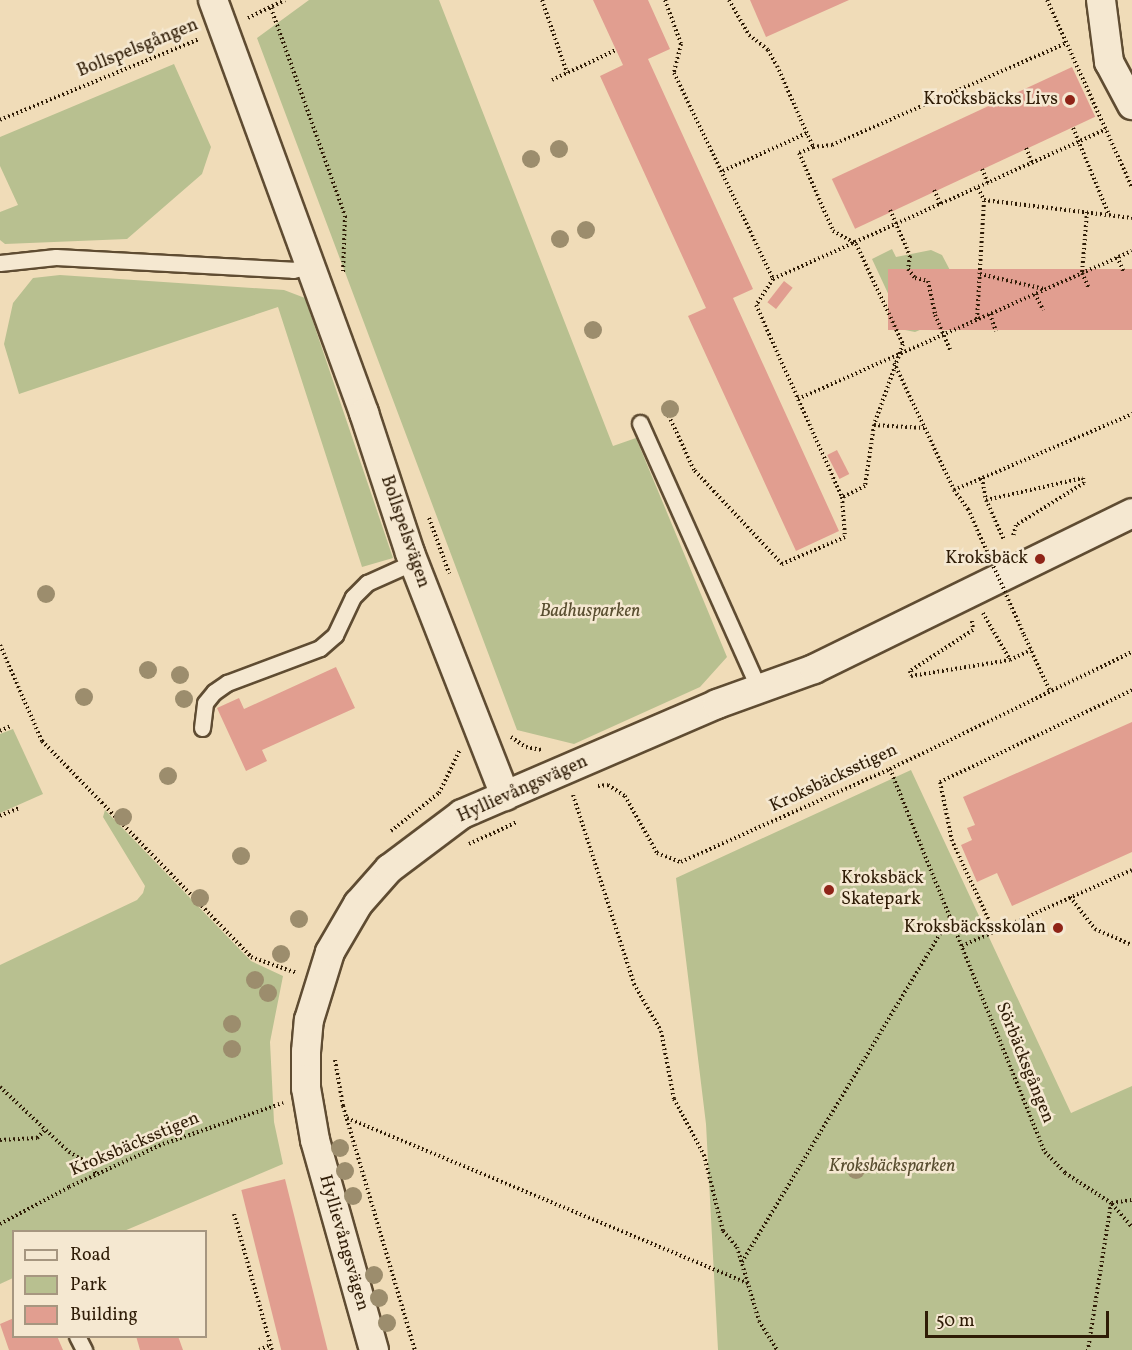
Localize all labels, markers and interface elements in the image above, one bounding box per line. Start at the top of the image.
street label: Bollspelsgången [74,15,202,83]
place label: Krocksbäcks Livs [923,89,1058,111]
marker: Krocksbäcks Livs [1063,93,1077,107]
street label: Bollspelsvägen [375,473,433,591]
place label: Kroksbäck [945,548,1028,570]
marker: Kroksbäck [1033,552,1047,566]
park label: Badhusparken [540,601,640,623]
street label: Kroksbäcksstigen [767,740,901,818]
street label: Hyllievångsvägen [454,752,592,828]
place label: Kroksbäck Skatepark [841,869,924,912]
marker: Kroksbäck Skatepark [822,883,836,897]
place label: Kroksbäcksskolan [904,917,1046,939]
marker: Kroksbäcksskolan [1051,921,1065,935]
street label: Sörbäcksgången [990,999,1058,1127]
street label: Kroksbäcksstigen [67,1108,203,1182]
park label: Kroksbäcksparken [829,1156,955,1178]
street label: Hyllievångsvägen [313,1172,373,1314]
legend [12,1230,207,1338]
text: Road [70,1243,111,1268]
text: Park [70,1273,107,1298]
scale bar [928,1299,1112,1337]
text: Building [70,1303,138,1328]
text: 50 m [936,1309,975,1334]

